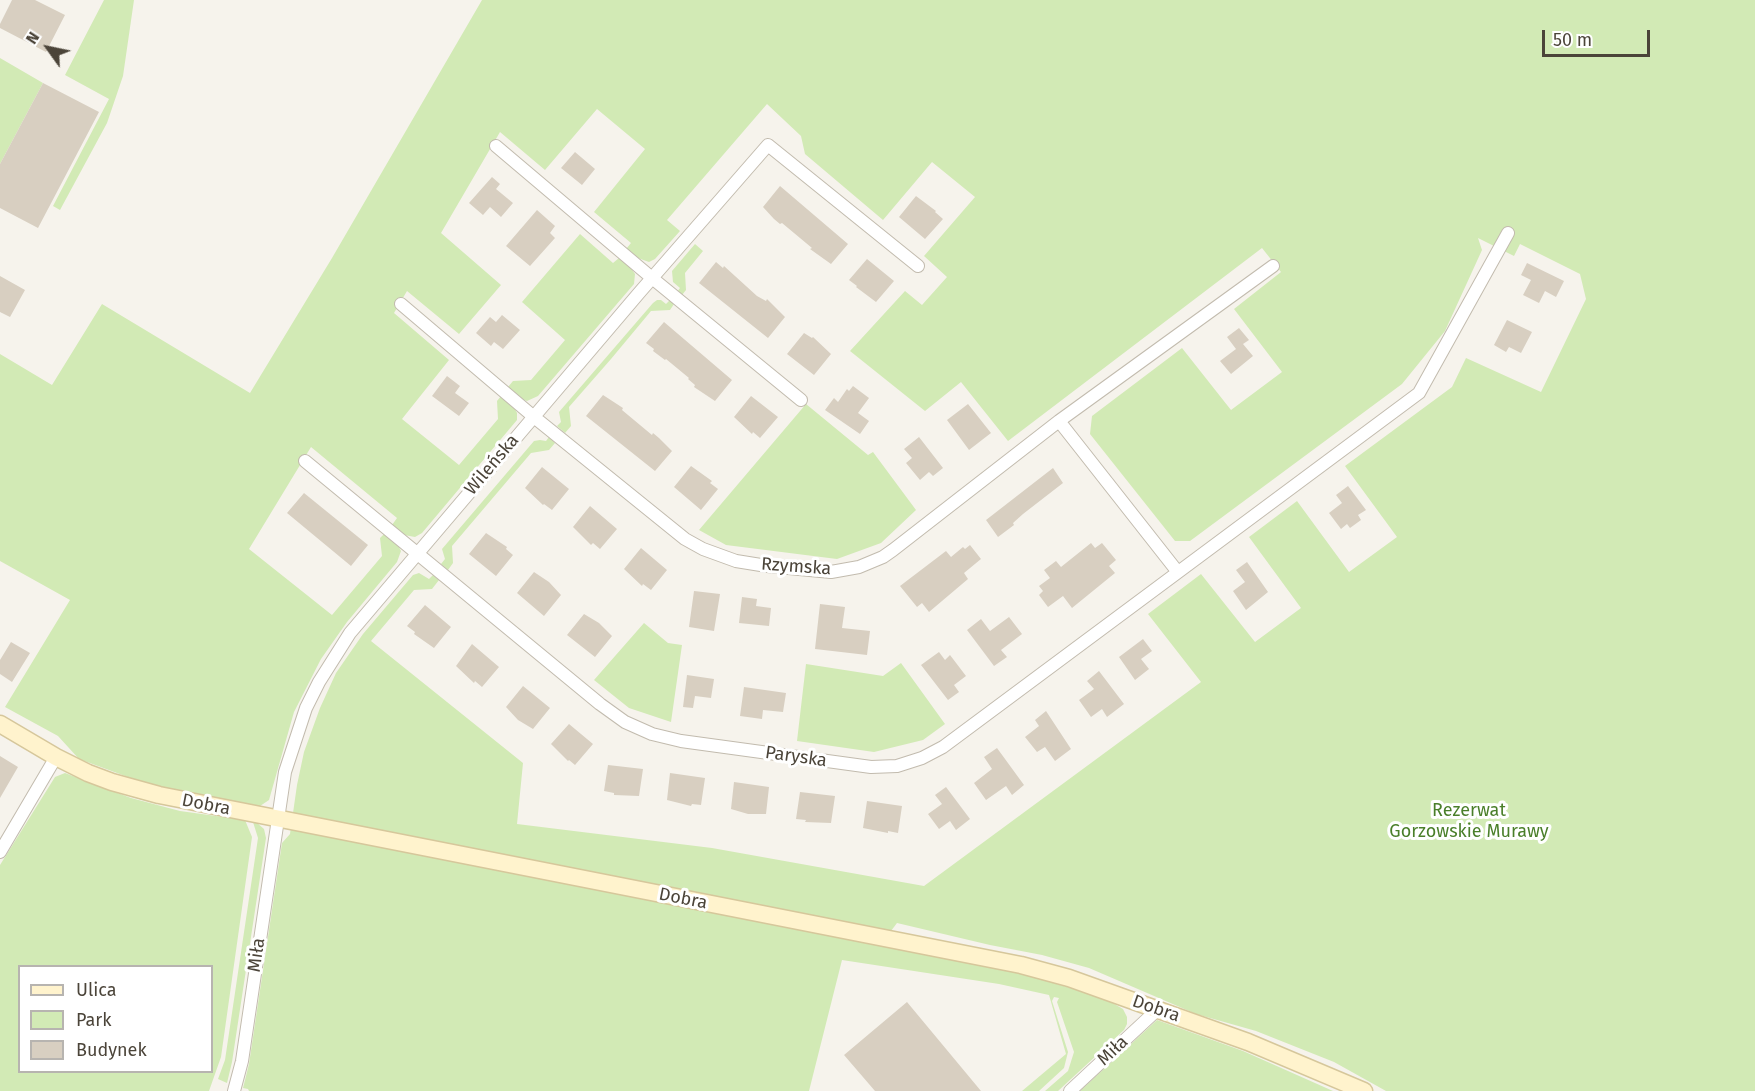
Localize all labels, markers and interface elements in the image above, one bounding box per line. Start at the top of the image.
north arrow [18,18,78,78]
scale bar [1545,18,1653,56]
text: N [22,28,43,48]
text: 50 m [1553,29,1592,51]
street label: Wileńska [460,430,524,500]
street label: Rzymska [760,554,832,580]
street label: Paryska [764,742,828,772]
street label: Dobra [180,790,232,820]
park label: Rezerwat Gorzowskie Murawy [1389,800,1549,842]
street label: Dobra [657,884,709,914]
street label: Miła [244,937,270,973]
legend [18,965,213,1073]
text: Ulica [76,979,116,1001]
street label: Dobra [1129,991,1183,1027]
text: Park [76,1009,111,1031]
street label: Miła [1093,1031,1133,1071]
text: Budynek [76,1039,147,1061]

